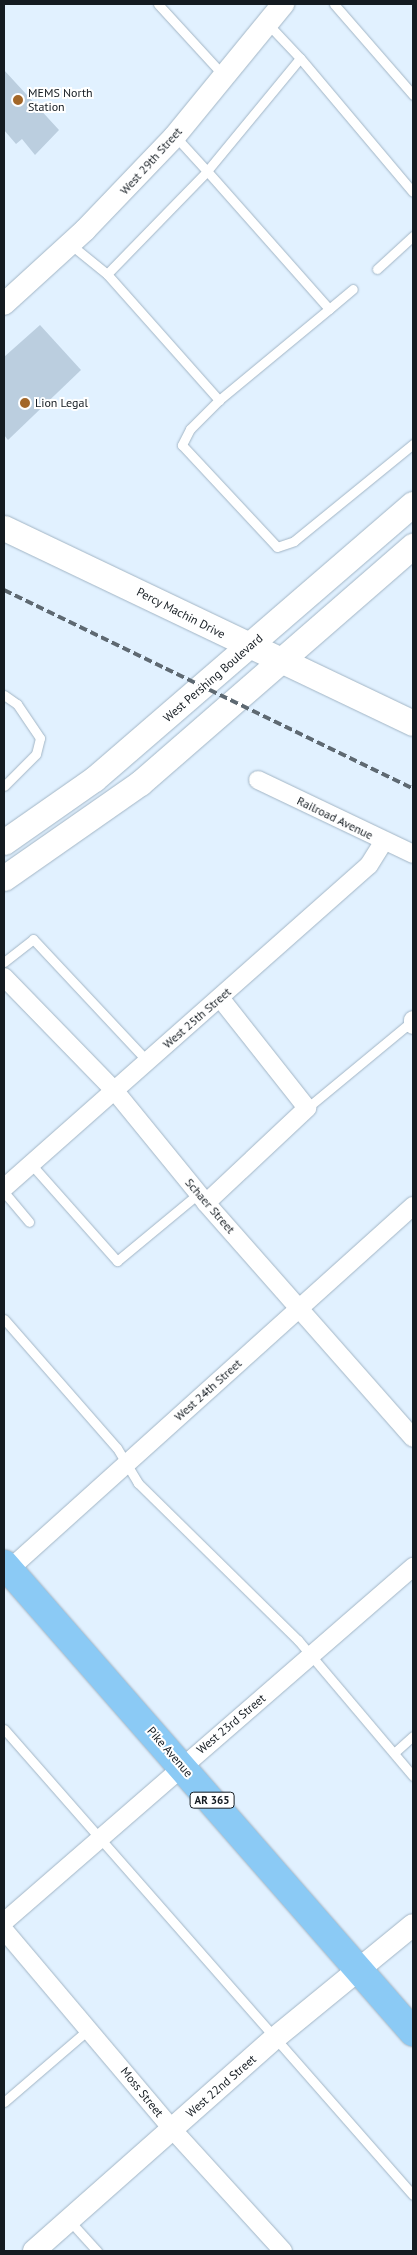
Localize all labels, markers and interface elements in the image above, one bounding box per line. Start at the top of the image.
place label: MEMS North Station [28,86,93,114]
marker: MEMS North Station [12,94,24,106]
street label: West 29th Street [117,124,185,198]
place label: Lion Legal [35,396,88,410]
marker: Lion Legal [19,397,31,409]
street label: Percy Machin Drive [134,584,228,642]
street label: West Pershing Boulevard [160,631,266,725]
street label: Railroad Avenue [294,793,376,843]
street label: West 25th Street [160,985,234,1051]
street label: Schaer Street [182,1175,238,1237]
street label: West 24th Street [171,1356,245,1424]
street label: West 23rd Street [194,1691,268,1757]
street label: Pike Avenue [144,1724,196,1780]
road number: AR 365 [190,1792,234,1808]
street label: West 22nd Street [183,2052,259,2120]
street label: Moss Street [118,2064,166,2120]

